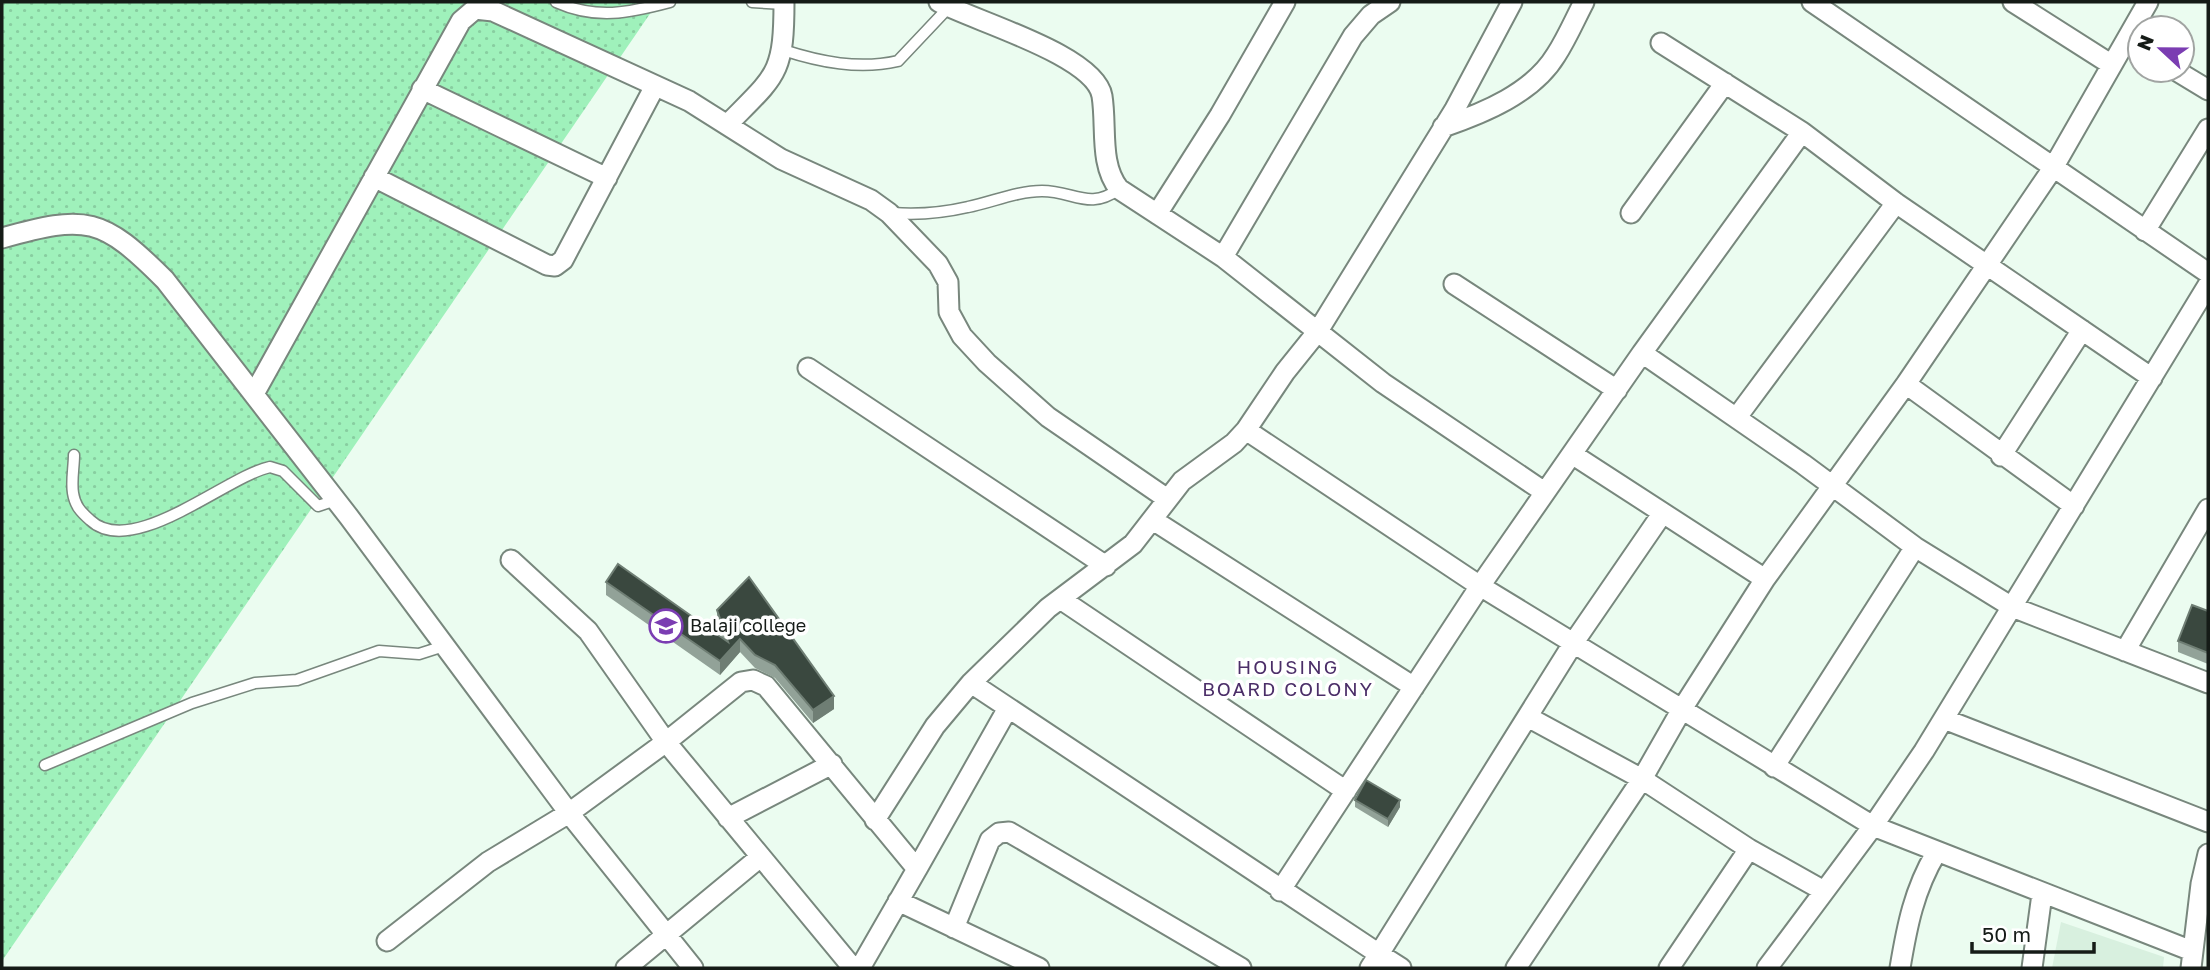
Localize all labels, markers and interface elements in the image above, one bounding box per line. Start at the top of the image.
north arrow [2126,14,2196,84]
text: N [2131,31,2158,53]
school or university icon: Balaji college [647,607,685,645]
place label: Balaji college [690,614,806,636]
district label: HOUSING BOARD COLONY [1202,655,1374,700]
scale bar [1972,911,2094,955]
text: 50 m [1982,921,2031,947]

